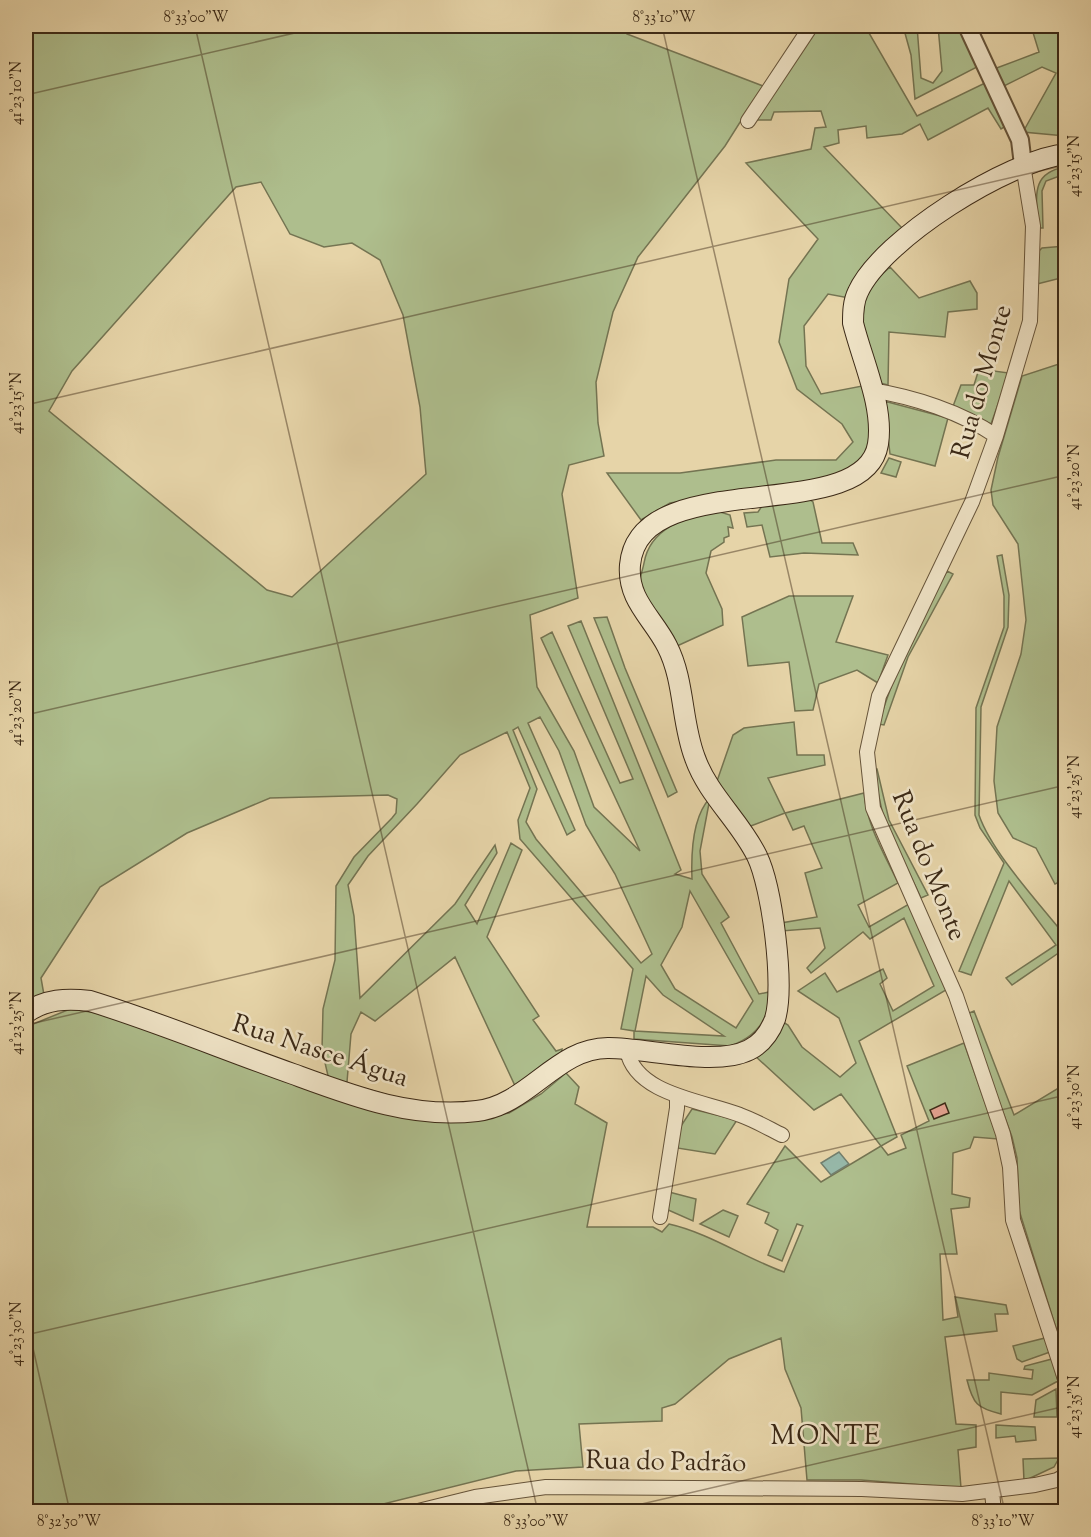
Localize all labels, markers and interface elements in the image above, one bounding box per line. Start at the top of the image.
text: 8°33'00"W [164,8,229,29]
text: 8°33'10"W [633,8,696,29]
text: 41°23'10"N [7,61,28,125]
text: 41°23'15"N [1065,135,1086,197]
street label: Rua do Monte [943,301,1023,463]
text: 41°23'15"N [7,372,28,434]
text: 41°23'20"N [1065,444,1086,510]
text: 41°23'20"N [7,680,28,746]
text: 41°23'25"N [1065,755,1086,819]
street label: Rua do Monte [881,786,975,946]
text: 41°23'25"N [7,991,28,1055]
street label: Rua Nasce Água [227,1006,413,1098]
text: 41°23'30"N [1065,1064,1086,1130]
text: 41°23'30"N [7,1301,28,1367]
text: 41°23'35"N [1065,1376,1086,1438]
district label: MONTE [770,1418,882,1457]
street label: Rua do Padrão [585,1443,747,1483]
text: 8°32'50"W [37,1512,101,1533]
text: 8°33'00"W [504,1512,569,1533]
text: 8°33'10"W [972,1512,1035,1533]

